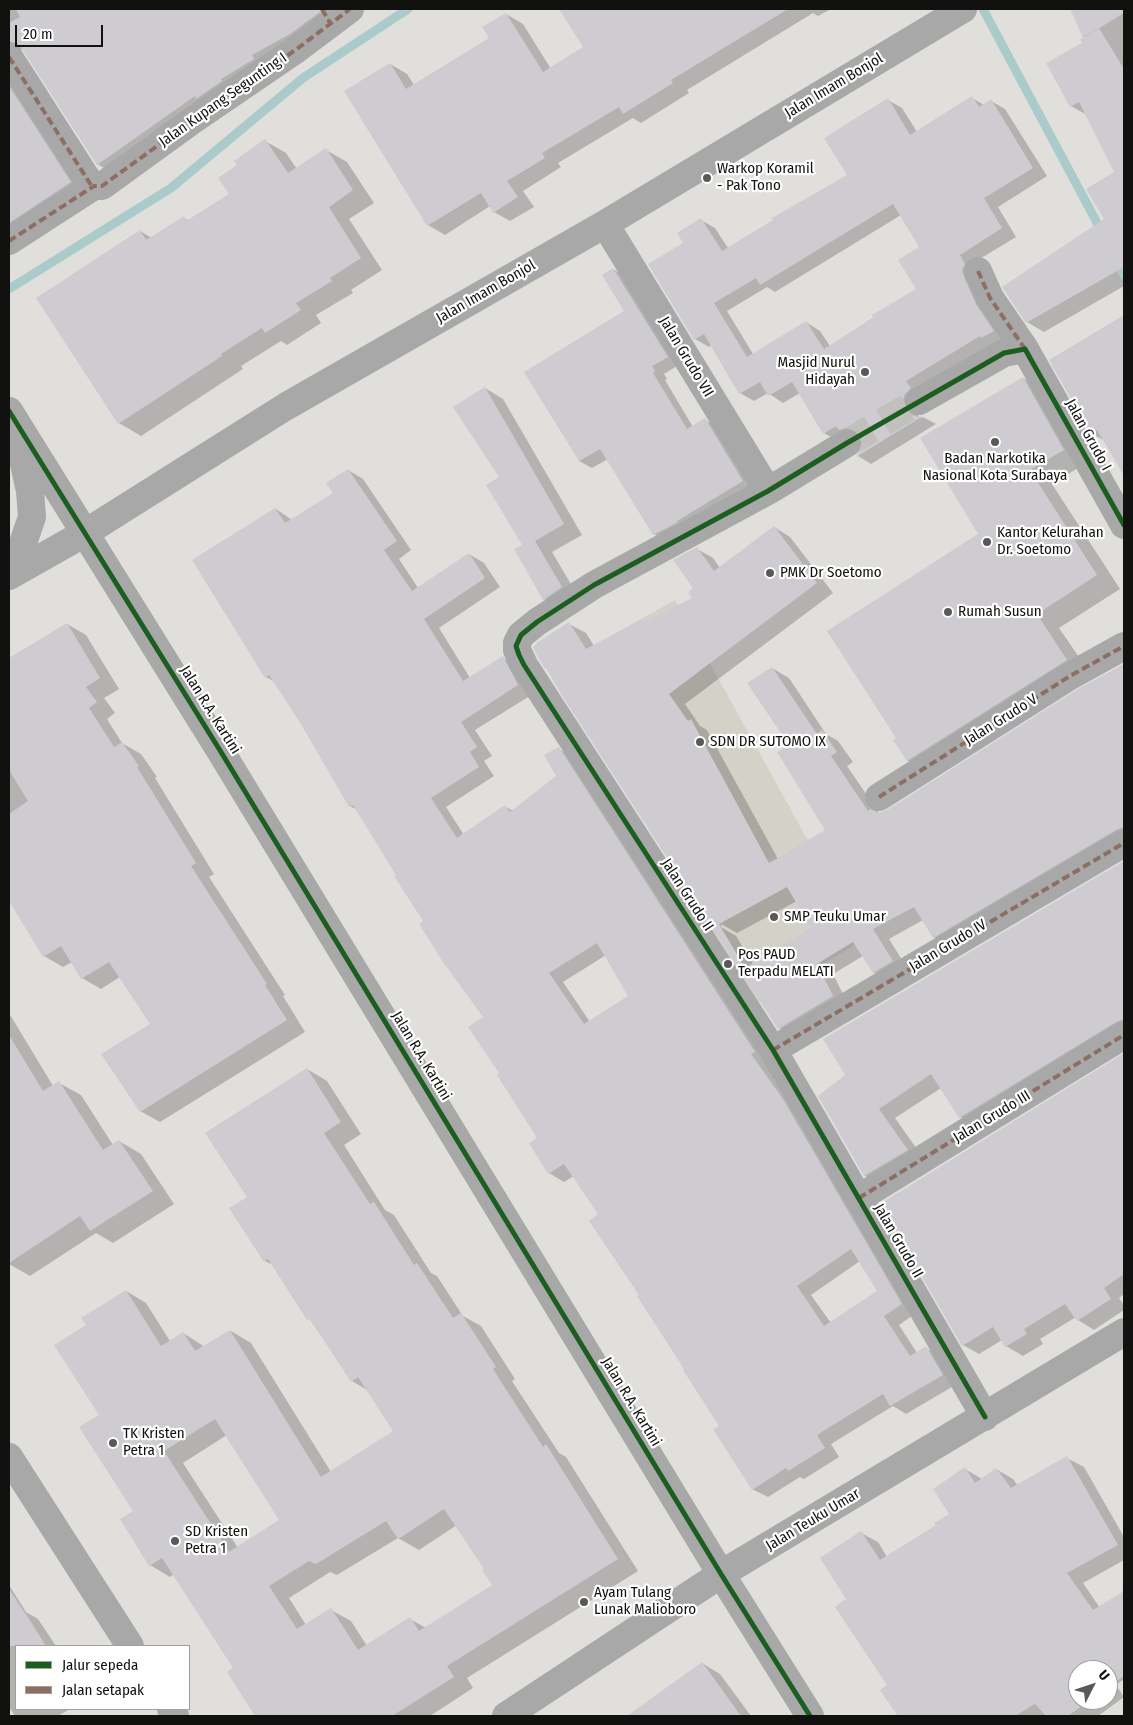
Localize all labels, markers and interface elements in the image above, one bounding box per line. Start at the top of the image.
scale bar [18,15,105,47]
text: 20 m [23,25,53,43]
street label: Jalan Kupang Segunting I [156,49,290,151]
street label: Jalan Imam Bonjol [782,50,886,122]
place label: Warkop Koramil - Pak Tono [717,160,814,195]
marker: Warkop Koramil - Pak Tono [701,172,713,184]
street label: Jalan Imam Bonjol [433,256,539,328]
street label: Jalan Grudo VII [655,314,717,400]
place label: Masjid Nurul Hidayah [778,354,855,389]
marker: Masjid Nurul Hidayah [859,366,871,378]
street label: Jalan Grudo I [1061,396,1115,474]
marker: Badan Narkotika Nasional Kota Surabaya [989,436,1001,448]
place label: Badan Narkotika Nasional Kota Surabaya [923,450,1067,485]
place label: Kantor Kelurahan Dr. Soetomo [997,524,1104,559]
marker: Kantor Kelurahan Dr. Soetomo [981,536,993,548]
place label: PMK Dr Soetomo [780,564,882,582]
marker: PMK Dr Soetomo [764,567,776,579]
place label: Rumah Susun [958,603,1042,621]
marker: Rumah Susun [942,606,954,618]
street label: Jalan R.A. Kartini [176,662,244,758]
street label: Jalan Grudo V [961,690,1041,750]
place label: SDN DR SUTOMO IX [710,733,826,751]
marker: SDN DR SUTOMO IX [694,736,706,748]
street label: Jalan Grudo II [657,855,717,935]
place label: SMP Teuku Umar [784,908,886,926]
marker: SMP Teuku Umar [768,911,780,923]
street label: Jalan Grudo IV [906,916,990,976]
place label: Pos PAUD Terpadu MELATI [738,946,834,981]
marker: Pos PAUD Terpadu MELATI [722,958,734,970]
street label: Jalan R.A. Kartini [387,1008,455,1104]
street label: Jalan Grudo III [950,1087,1034,1147]
street label: Jalan Grudo II [869,1201,927,1281]
street label: Jalan R.A. Kartini [597,1354,665,1450]
place label: TK Kristen Petra 1 [123,1425,185,1460]
marker: TK Kristen Petra 1 [107,1437,119,1449]
street label: Jalan Teuku Umar [763,1485,863,1555]
place label: SD Kristen Petra 1 [185,1523,248,1558]
marker: SD Kristen Petra 1 [169,1535,181,1547]
place label: Ayam Tulang Lunak Malioboro [594,1584,696,1619]
marker: Ayam Tulang Lunak Malioboro [578,1596,590,1608]
legend [15,1645,190,1710]
text: Jalur sepeda [62,1656,138,1674]
north arrow [1068,1660,1118,1710]
text: U [1095,1667,1113,1684]
text: Jalan setapak [62,1681,144,1699]

